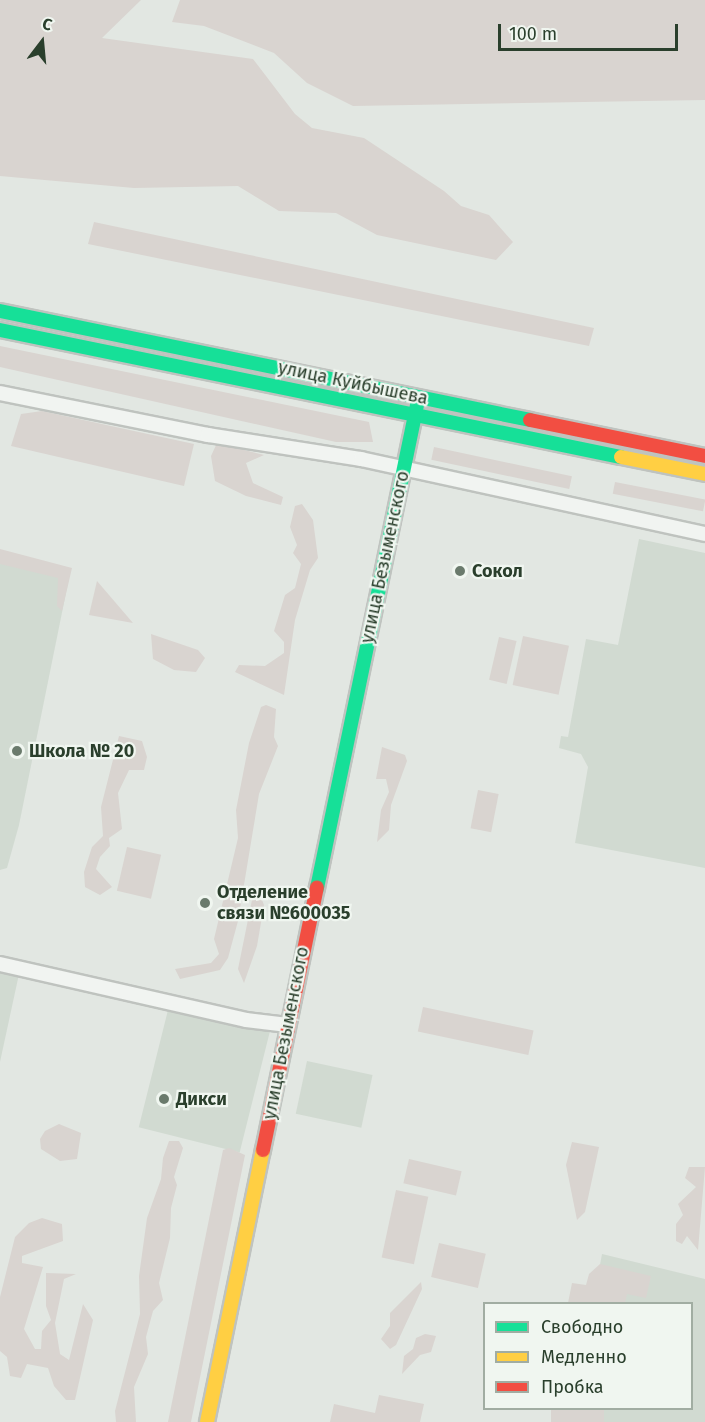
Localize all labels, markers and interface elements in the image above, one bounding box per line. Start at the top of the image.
north arrow [12,12,72,72]
scale bar [501,12,681,50]
text: С [40,14,54,35]
text: 100 m [509,23,557,45]
street label: улица Куйбышева [276,357,430,409]
street label: улица Безыменского [356,469,414,645]
place label: Сокол [472,560,523,582]
marker: Сокол [453,564,467,578]
place label: Школа № 20 [29,740,134,762]
marker: Школа № 20 [10,744,24,758]
place label: Отделение связи №600035 [217,882,350,924]
marker: Отделение связи №600035 [198,896,212,910]
street label: улица Безыменского [259,945,313,1121]
place label: Дикси [176,1088,227,1110]
marker: Дикси [157,1092,171,1106]
legend [483,1302,693,1410]
text: Свободно [541,1316,623,1338]
text: Медленно [541,1346,627,1368]
text: Пробка [541,1376,604,1398]

